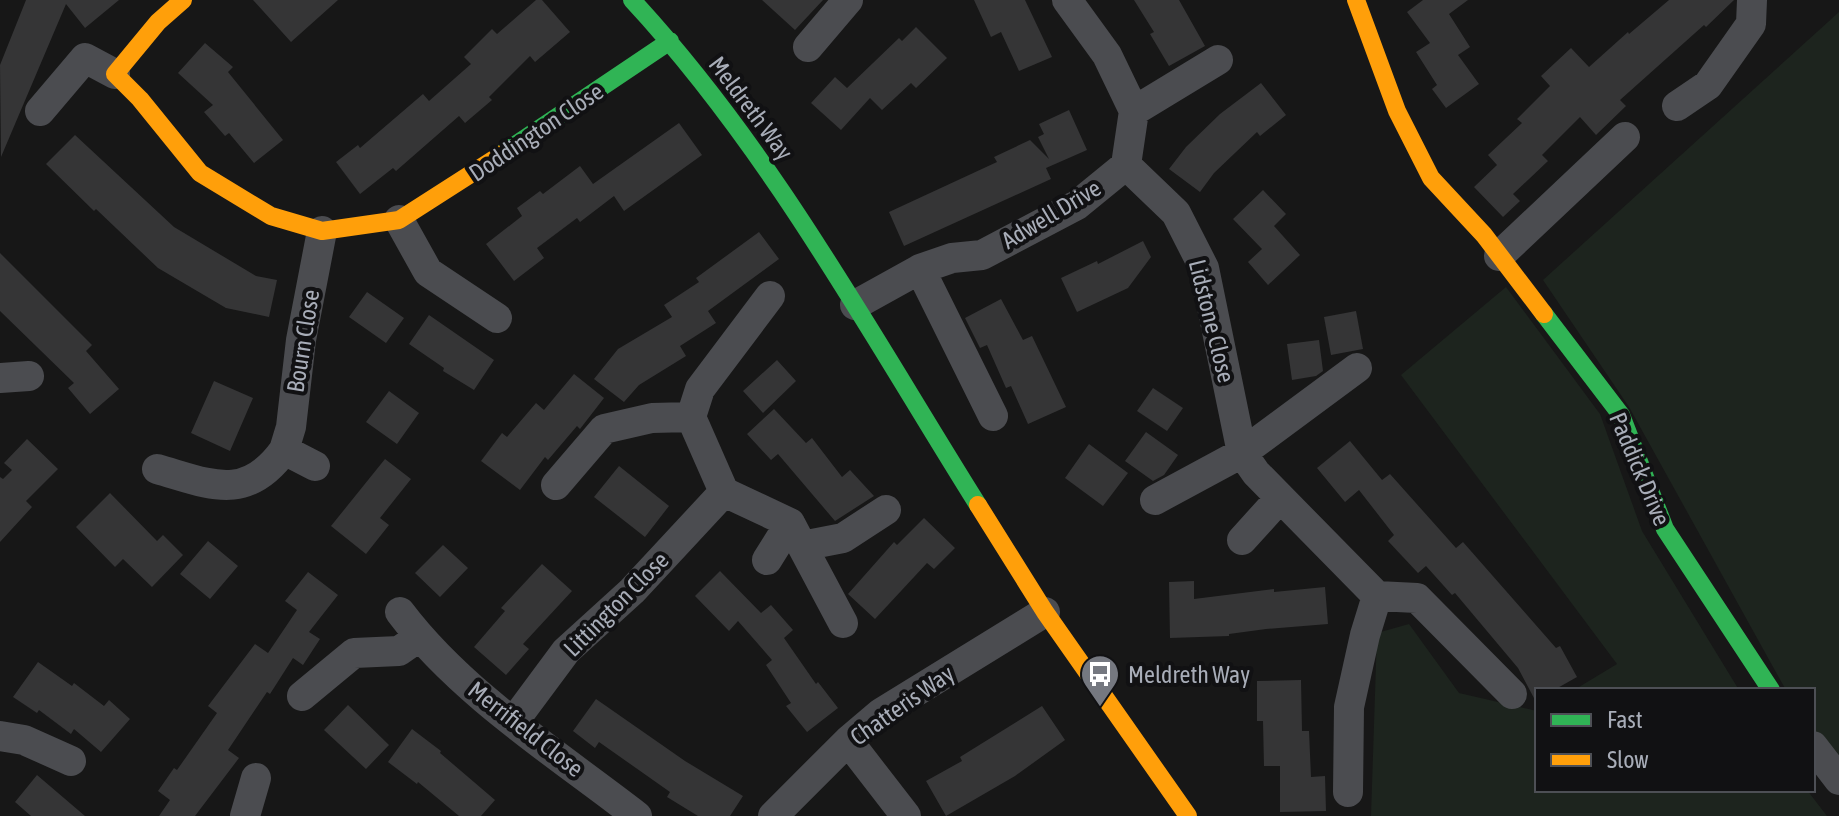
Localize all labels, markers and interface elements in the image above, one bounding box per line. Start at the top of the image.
street label: Meldreth Way [703,51,799,165]
street label: Doddington Close [464,77,608,187]
street label: Adwell Drive [997,174,1105,254]
street label: Lidstone Close [1184,257,1240,385]
street label: Bourn Close [282,288,324,394]
street label: Paddick Drive [1604,408,1676,530]
street label: Littington Close [558,546,674,662]
bus stop icon: Meldreth Way [1079,653,1121,708]
street label: Chatteris Way [845,659,959,751]
place label: Meldreth Way [1128,661,1250,688]
street label: Merrifield Close [463,676,589,782]
legend [1535,688,1815,792]
text: Fast [1607,706,1643,733]
text: Slow [1607,746,1649,773]

